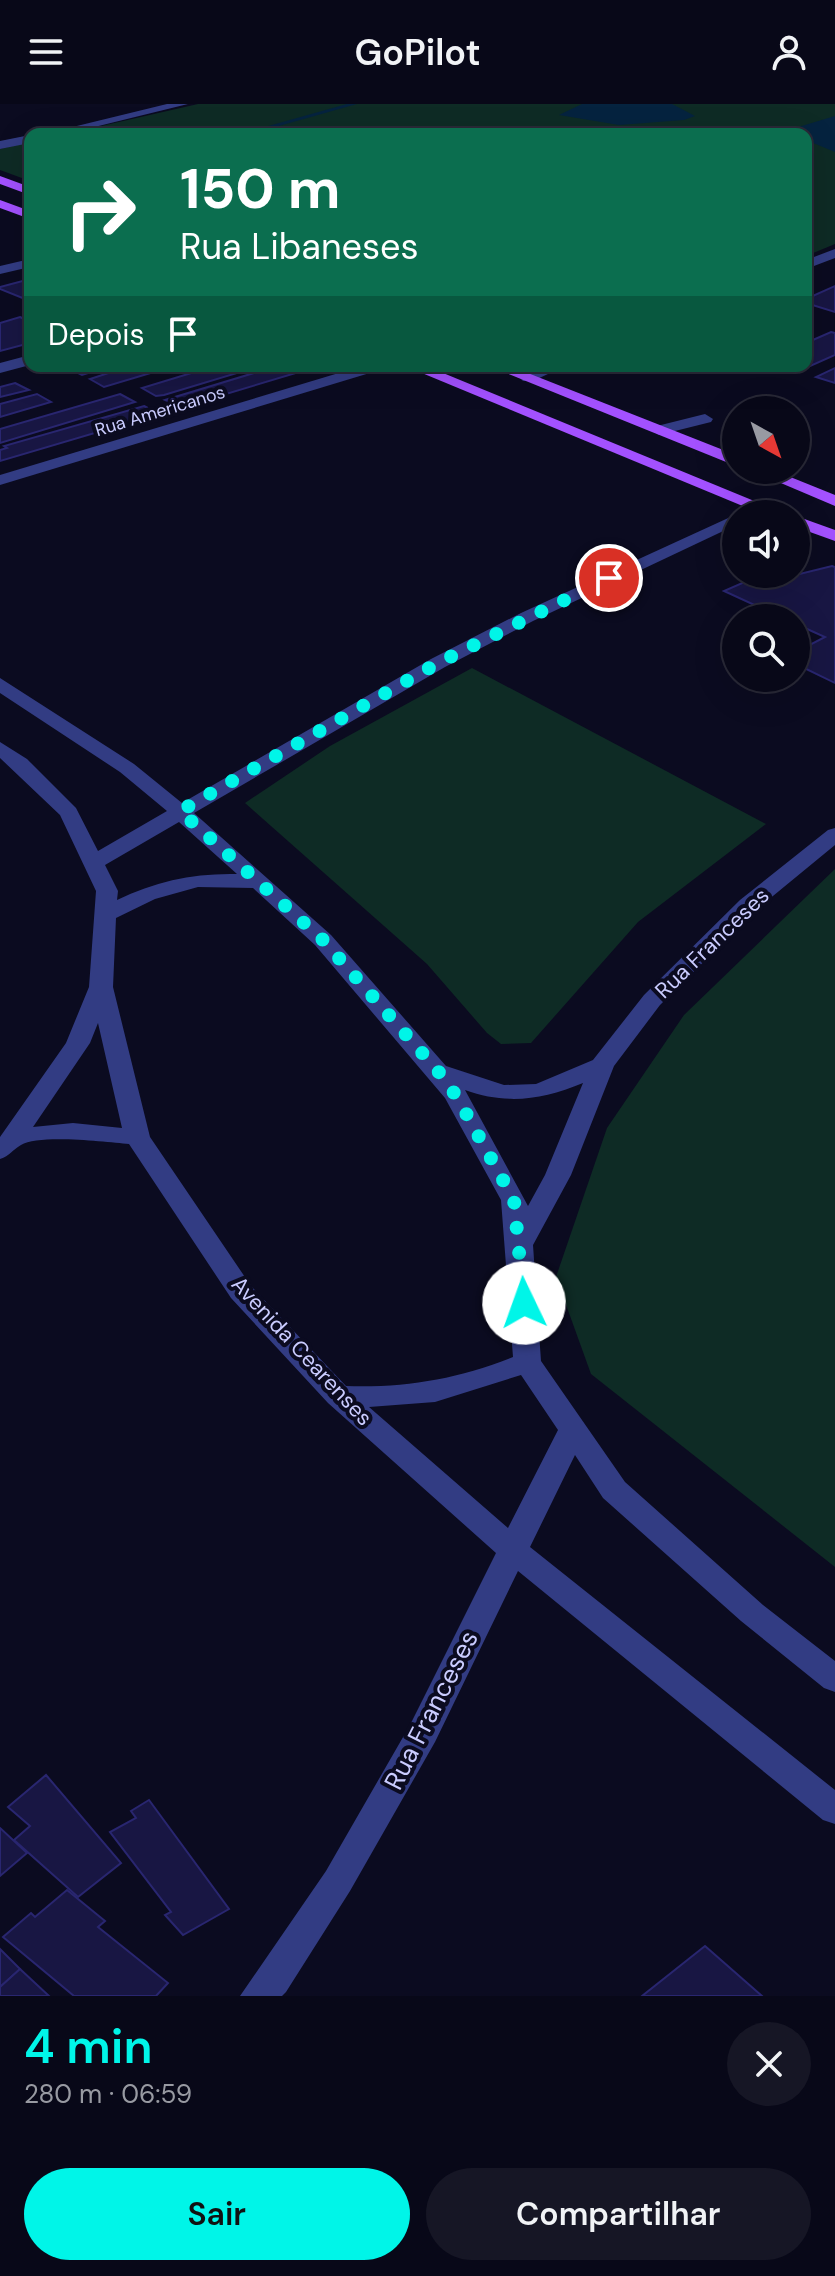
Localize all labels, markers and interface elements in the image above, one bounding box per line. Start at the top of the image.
text: GoPilot [354,29,481,76]
icon: menu [24,30,68,74]
icon: person [767,30,811,74]
text: 150 m [180,152,341,225]
icon: right [48,160,152,264]
text: Rua Libaneses [180,223,419,270]
icon: arrive [161,312,205,356]
text: Depois [48,315,145,354]
street label: Rua Americanos [92,380,228,442]
north arrow [722,396,810,484]
map controls [722,396,810,692]
button: sound [722,500,810,588]
pin [575,544,643,612]
icon: arrive [587,556,631,600]
button: search [722,604,810,692]
street label: Rua Franceses [649,881,775,1005]
position arrow [482,1261,566,1345]
street label: Avenida Cearenses [225,1270,379,1432]
street label: Rua Franceses [376,1625,486,1795]
text: 4 min [24,2015,152,2078]
button: close [727,2022,811,2106]
text: 280 m · 06:59 [24,2077,192,2111]
button: Sair [24,2168,410,2260]
button: Compartilhar [426,2168,811,2260]

